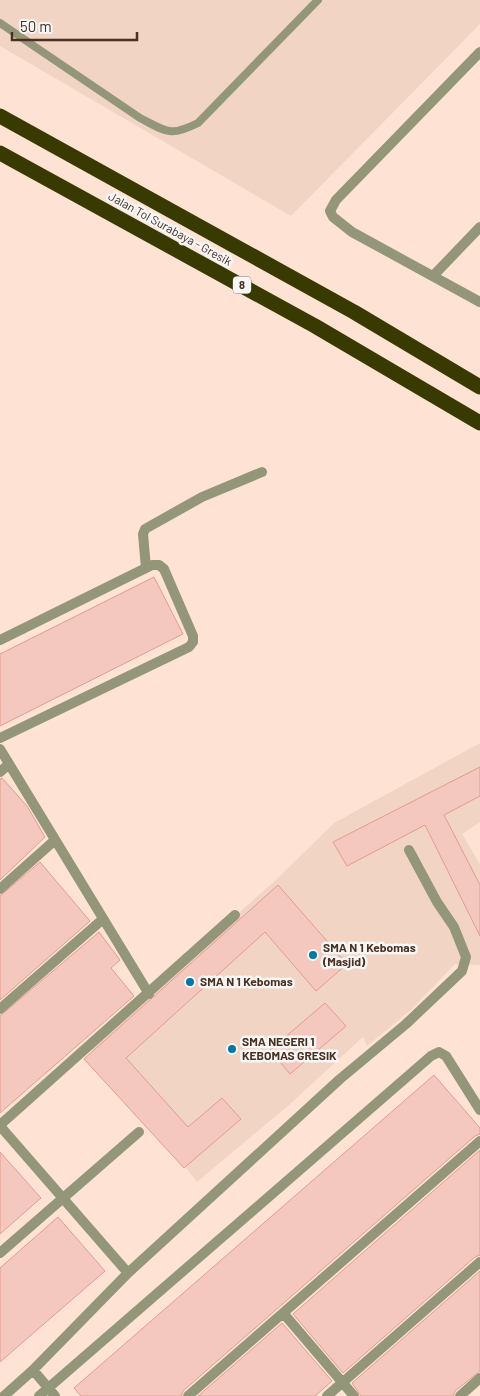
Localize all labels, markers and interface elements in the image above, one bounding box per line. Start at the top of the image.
scale bar [12,10,138,42]
text: 50 m [20,17,52,35]
street label: Jalan Tol Surabaya - Gresik [106,188,235,268]
road number: 8 [233,276,251,294]
place label: SMA N 1 Kebomas (Masjid) [322,940,416,968]
marker: SMA N 1 Kebomas (Masjid) [307,949,319,961]
place label: SMA N 1 Kebomas [200,974,293,988]
marker: SMA N 1 Kebomas [184,976,196,988]
place label: SMA NEGERI 1 KEBOMAS GRESIK [242,1034,337,1062]
marker: SMA NEGERI 1 KEBOMAS GRESIK [226,1043,238,1055]

